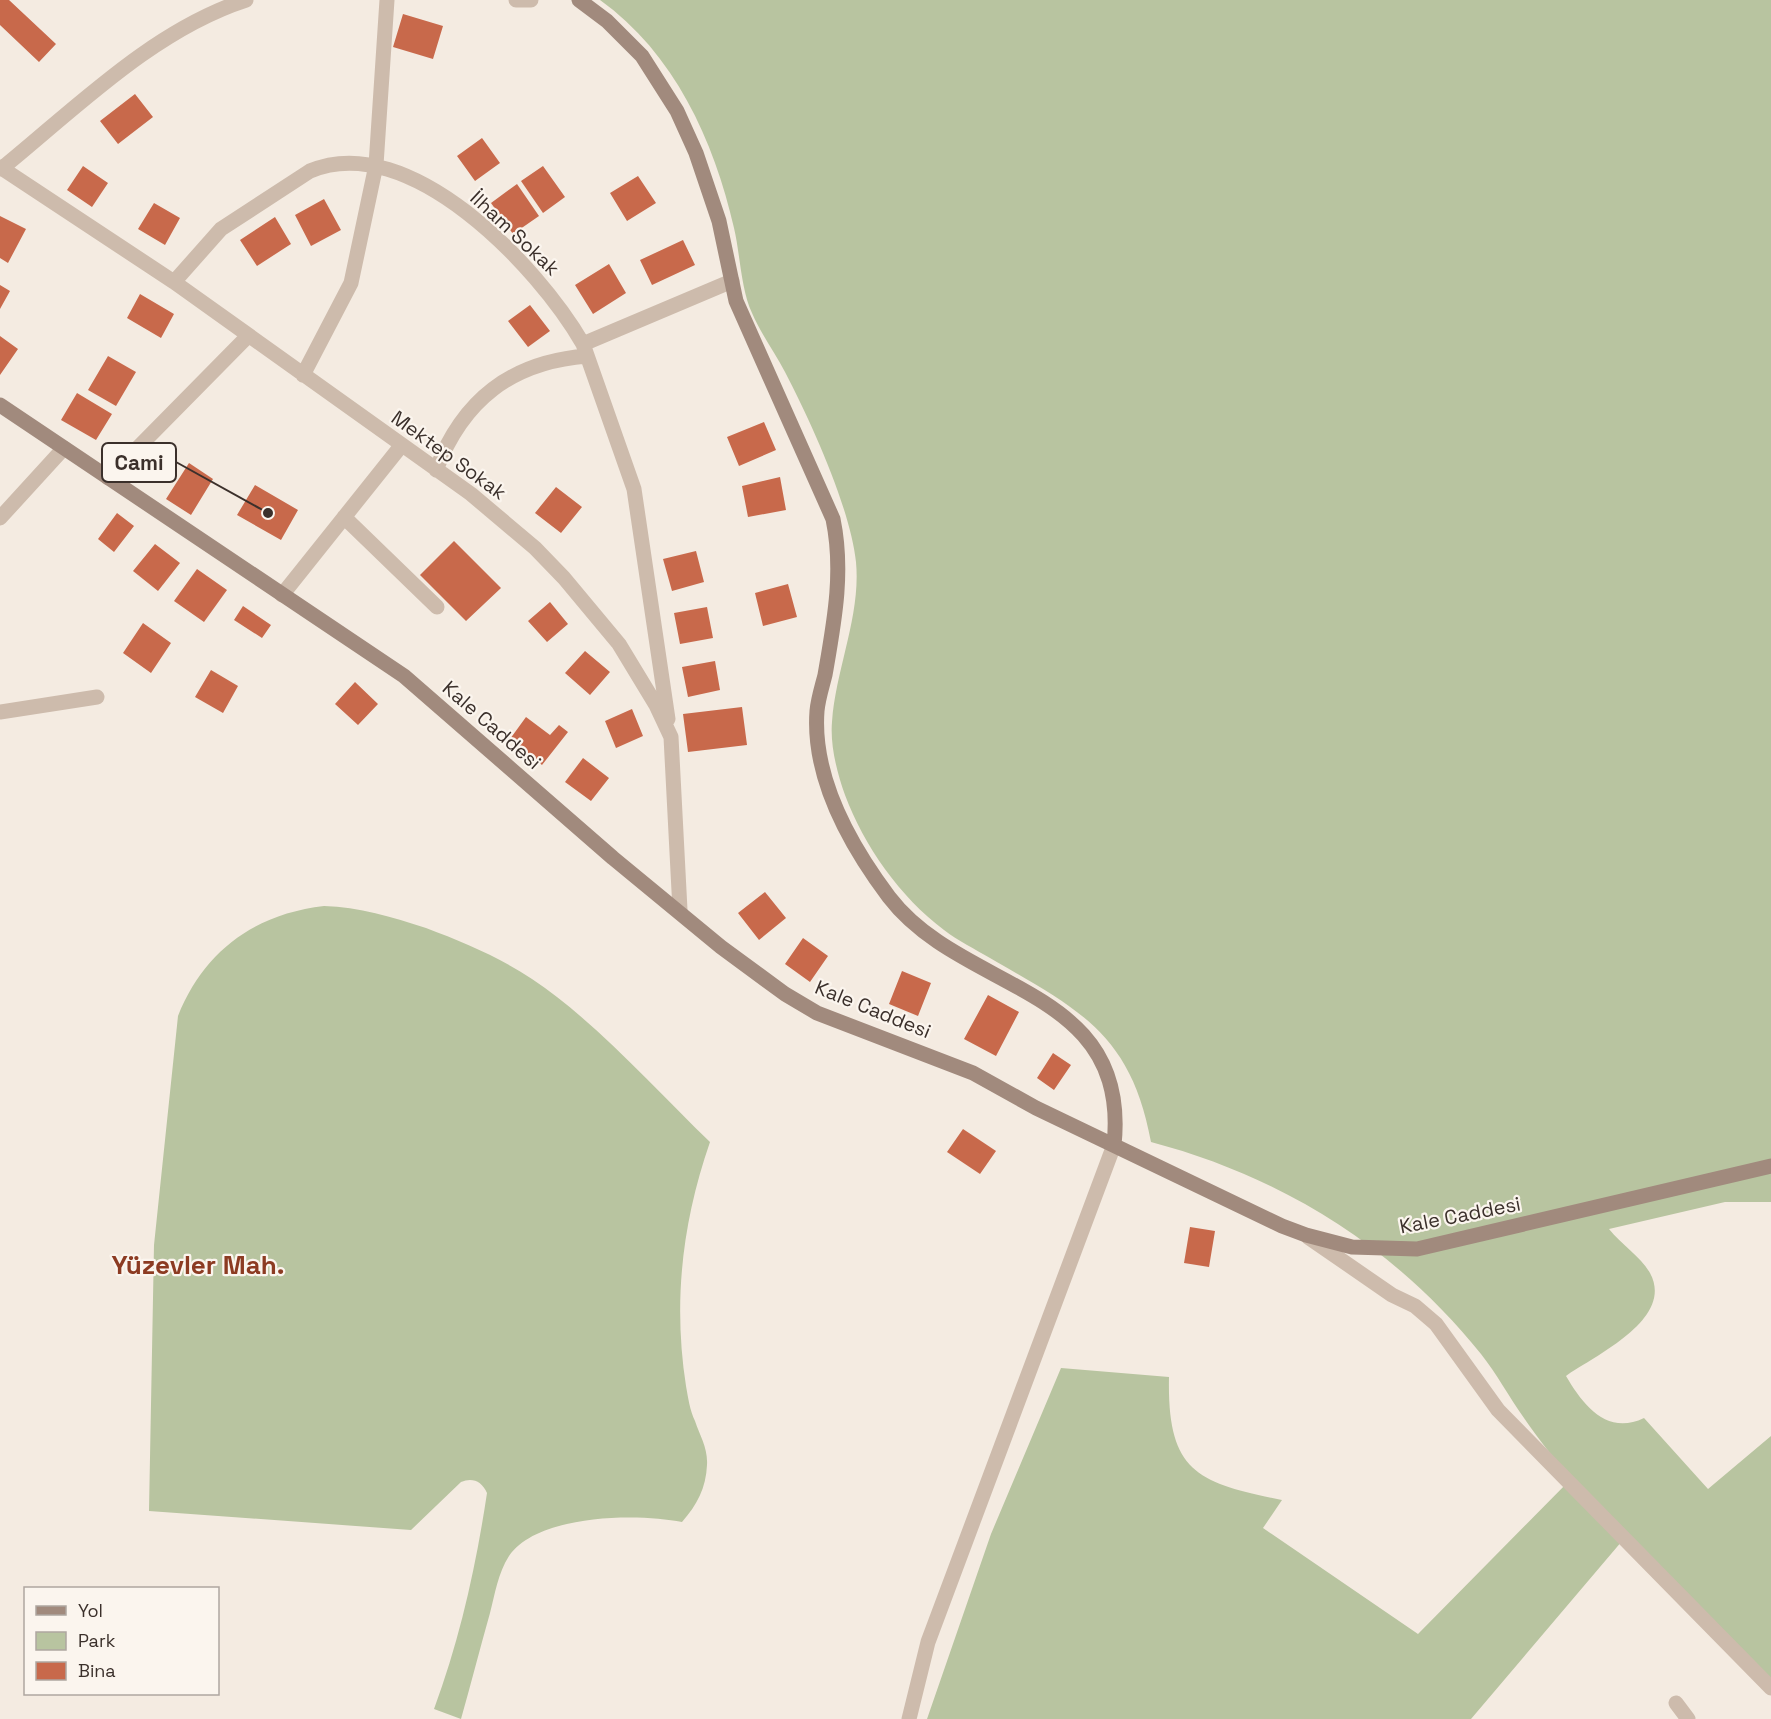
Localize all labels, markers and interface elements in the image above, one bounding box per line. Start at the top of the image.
street label: İlham Sokak [465,185,565,281]
street label: Mektep Sokak [386,405,512,506]
callout: Cami [102,443,176,482]
text: Cami [114,449,164,476]
street label: Kale Caddesi [437,675,547,775]
street label: Kale Caddesi [811,974,935,1044]
street label: Kale Caddesi [1397,1191,1523,1239]
district label: Yüzevler Mah. [112,1248,284,1282]
legend [24,1587,219,1695]
text: Yol [78,1599,103,1622]
text: Park [78,1629,116,1652]
text: Bina [78,1659,116,1682]

